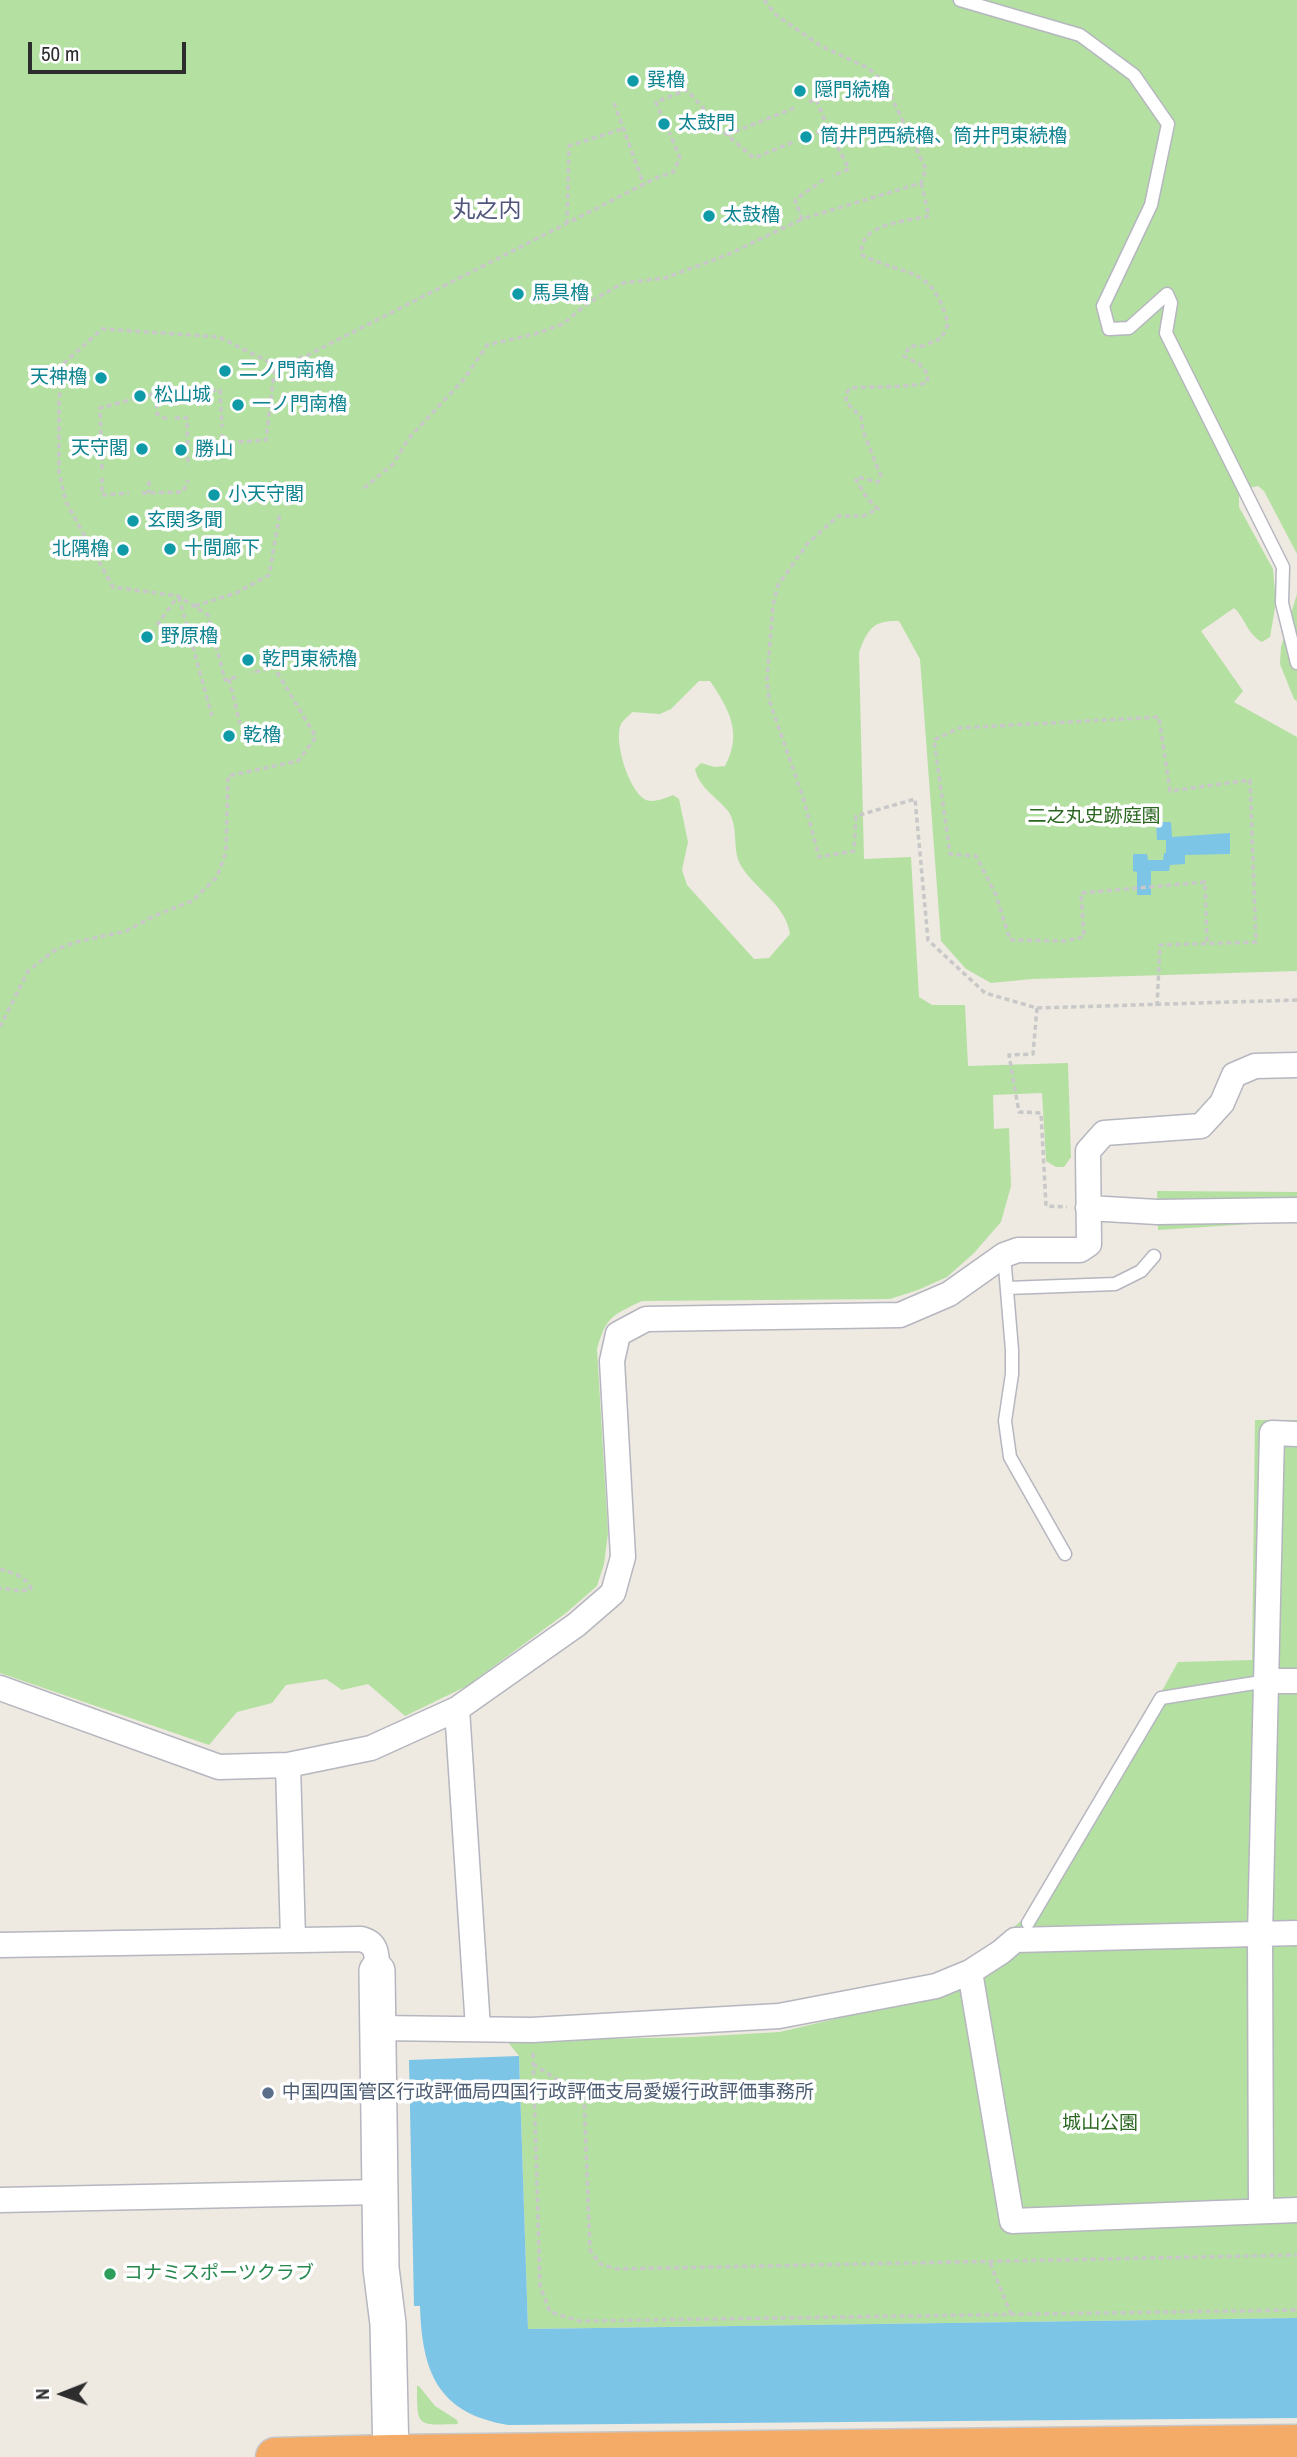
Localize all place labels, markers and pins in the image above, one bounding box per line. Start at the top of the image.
place label: 巽櫓 [647,70,685,92]
marker: 巽櫓 [625,73,641,89]
place label: 隠門続櫓 [814,80,890,102]
marker: 隠門続櫓 [792,83,808,99]
place label: 太鼓門 [678,113,735,135]
marker: 太鼓門 [656,116,672,132]
place label: 筒井門西続櫓、筒井門東続櫓 [820,126,1067,148]
marker: 筒井門西続櫓、筒井門東続櫓 [798,129,814,145]
place label: 太鼓櫓 [723,205,780,227]
marker: 太鼓櫓 [701,208,717,224]
place label: 馬具櫓 [532,283,589,305]
marker: 馬具櫓 [510,286,526,302]
place label: 二ノ門南櫓 [239,360,334,382]
marker: 二ノ門南櫓 [217,363,233,379]
place label: 天神櫓 [30,367,87,389]
marker: 天神櫓 [93,370,109,386]
place label: 松山城 [154,385,211,407]
marker: 松山城 [132,388,148,404]
place label: 一ノ門南櫓 [252,394,347,416]
marker: 一ノ門南櫓 [230,397,246,413]
place label: 天守閣 [71,438,128,460]
place label: 勝山 [195,439,233,461]
marker: 天守閣 [134,441,150,457]
marker: 勝山 [173,442,189,458]
place label: 小天守閣 [228,484,304,506]
marker: 小天守閣 [206,487,222,503]
place label: 玄関多聞 [147,510,223,532]
marker: 玄関多聞 [125,513,141,529]
place label: 十間廊下 [184,538,260,560]
place label: 北隅櫓 [52,539,109,561]
marker: 十間廊下 [162,541,178,557]
marker: 北隅櫓 [115,542,131,558]
place label: 野原櫓 [161,626,218,648]
marker: 野原櫓 [139,629,155,645]
place label: 乾門東続櫓 [262,649,357,671]
marker: 乾門東続櫓 [240,652,256,668]
place label: 乾櫓 [243,725,281,747]
marker: 乾櫓 [221,728,237,744]
place label: 中国四国管区行政評価局四国行政評価支局愛媛行政評価事務所 [282,2082,814,2104]
marker: 中国四国管区行政評価局四国行政評価支局愛媛行政評価事務所 [260,2085,276,2101]
place label: コナミスポーツクラブ [124,2263,314,2285]
marker: コナミスポーツクラブ [102,2266,118,2282]

